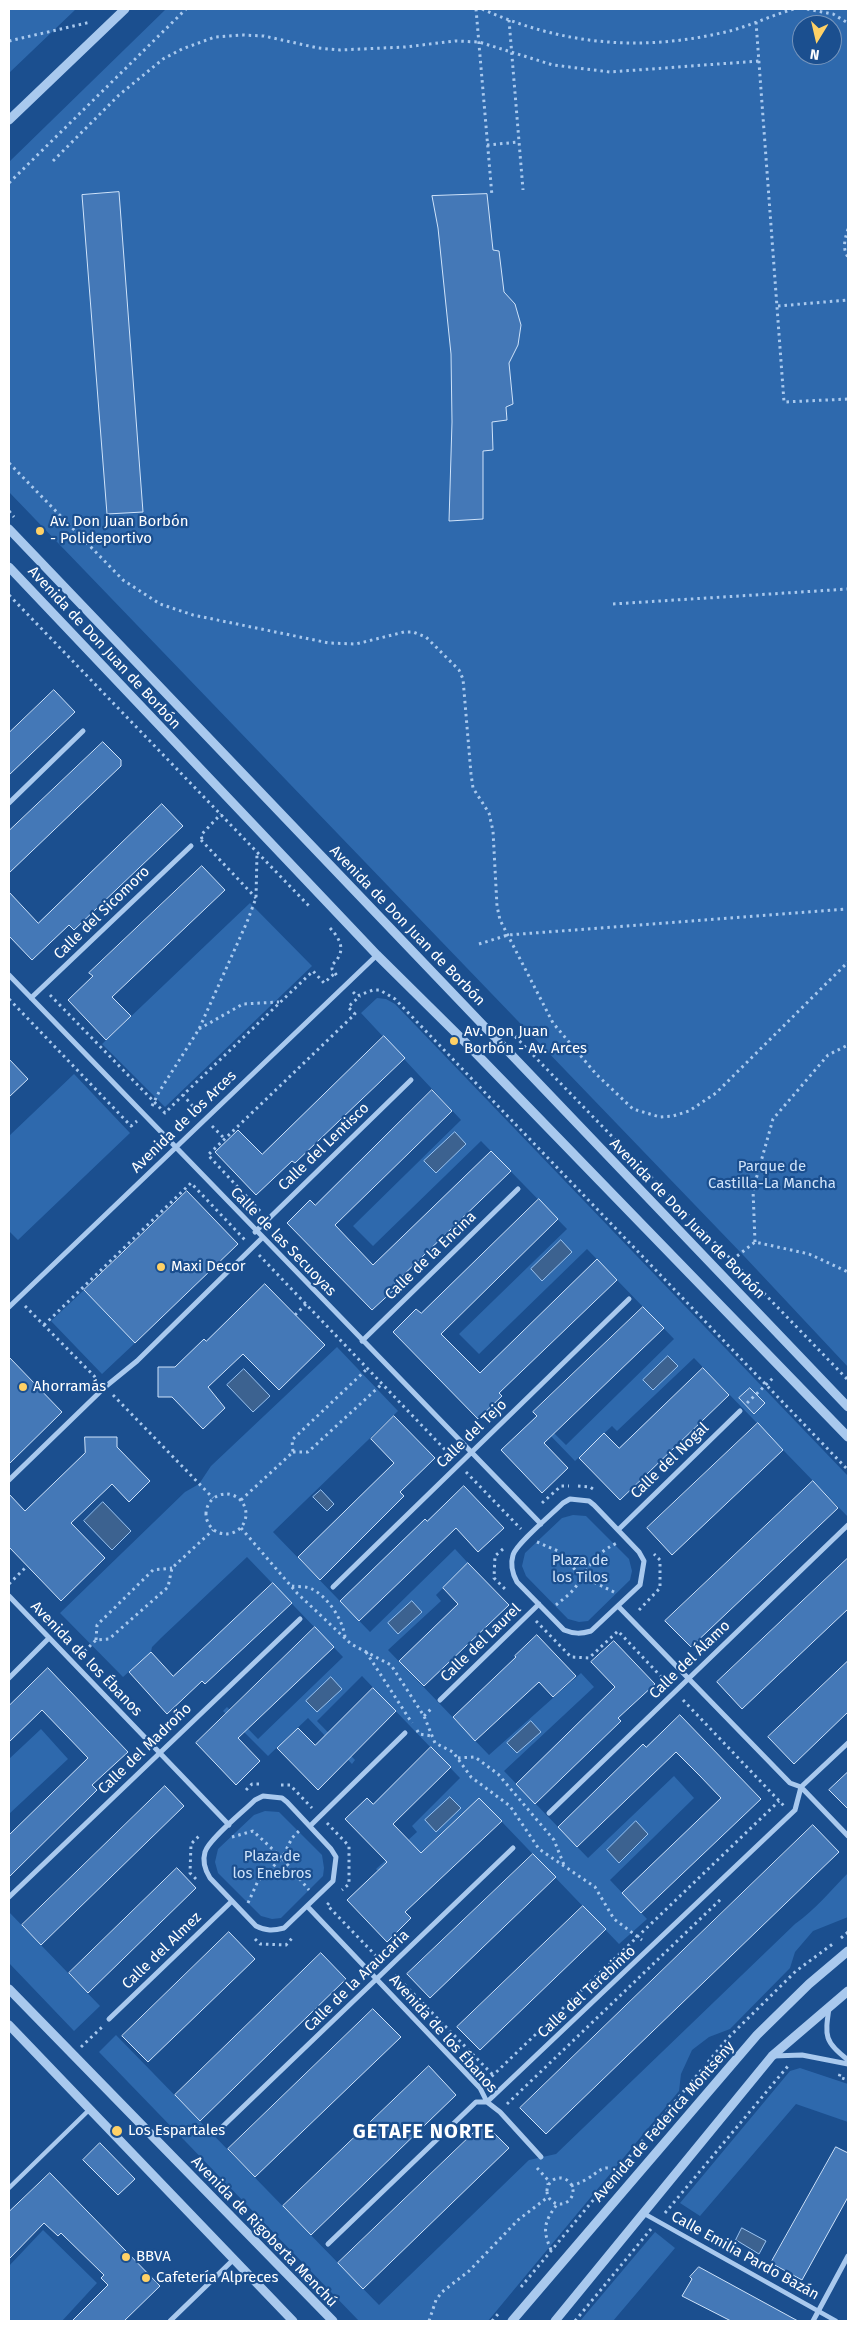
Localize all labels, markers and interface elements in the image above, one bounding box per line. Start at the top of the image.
north arrow [792,15,842,65]
text: N [809,45,821,63]
place label: Av. Don Juan Borbón - Polideportivo [50,513,188,548]
marker: Av. Don Juan Borbón - Polideportivo [34,525,46,537]
street label: Avenida de Don Juan de Borbón [24,563,184,733]
street label: Avenida de Don Juan de Borbón [326,842,488,1010]
street label: Calle del Sicomoro [50,863,154,963]
place label: Av. Don Juan Borbón - Av. Arces [464,1023,587,1058]
marker: Av. Don Juan Borbón - Av. Arces [448,1035,460,1047]
street label: Avenida de los Arces [128,1067,240,1177]
street label: Calle del Lentisco [275,1099,373,1195]
street label: Avenida de Don Juan de Borbón [606,1135,768,1303]
park label: Parque de Castilla-La Mancha [708,1158,836,1193]
street label: Calle de las Secuoyas [226,1184,340,1300]
street label: Calle de la Encina [382,1208,480,1304]
place label: Maxi Decor [171,1258,246,1276]
marker: Maxi Decor [155,1261,167,1273]
place label: Ahorramás [33,1378,106,1396]
marker: Ahorramás [17,1381,29,1393]
street label: Calle del Tejo [433,1396,511,1472]
street label: Calle del Nogal [627,1419,713,1503]
park label: Plaza de los Tilos [552,1552,608,1587]
street label: Avenida de los Ébanos [26,1598,146,1720]
street label: Calle del Laurel [437,1600,525,1686]
street label: Calle del Álamo [646,1617,734,1703]
street label: Calle del Madroño [94,1700,196,1798]
park label: Plaza de los Enebros [233,1848,311,1883]
street label: Calle del Almez [119,1909,205,1993]
street label: Calle de la Araucaria [301,1926,413,2036]
street label: Calle del Terebinto [534,1942,640,2042]
street label: Avenida de los Ébanos [385,1971,501,2097]
street label: Avenida de Federica Montseny [589,2038,739,2206]
district label: GETAFE NORTE [351,2120,497,2144]
place label: Los Espartales [128,2122,225,2140]
marker: Los Espartales [110,2124,124,2138]
street label: Avenida de Rigoberta Menchú [187,2153,341,2311]
street label: Calle Emilia Pardo Bazán [668,2208,822,2304]
place label: BBVA [136,2248,171,2266]
marker: BBVA [120,2251,132,2263]
place label: Cafetería Alpreces [156,2269,278,2287]
marker: Cafetería Alpreces [140,2272,152,2284]

